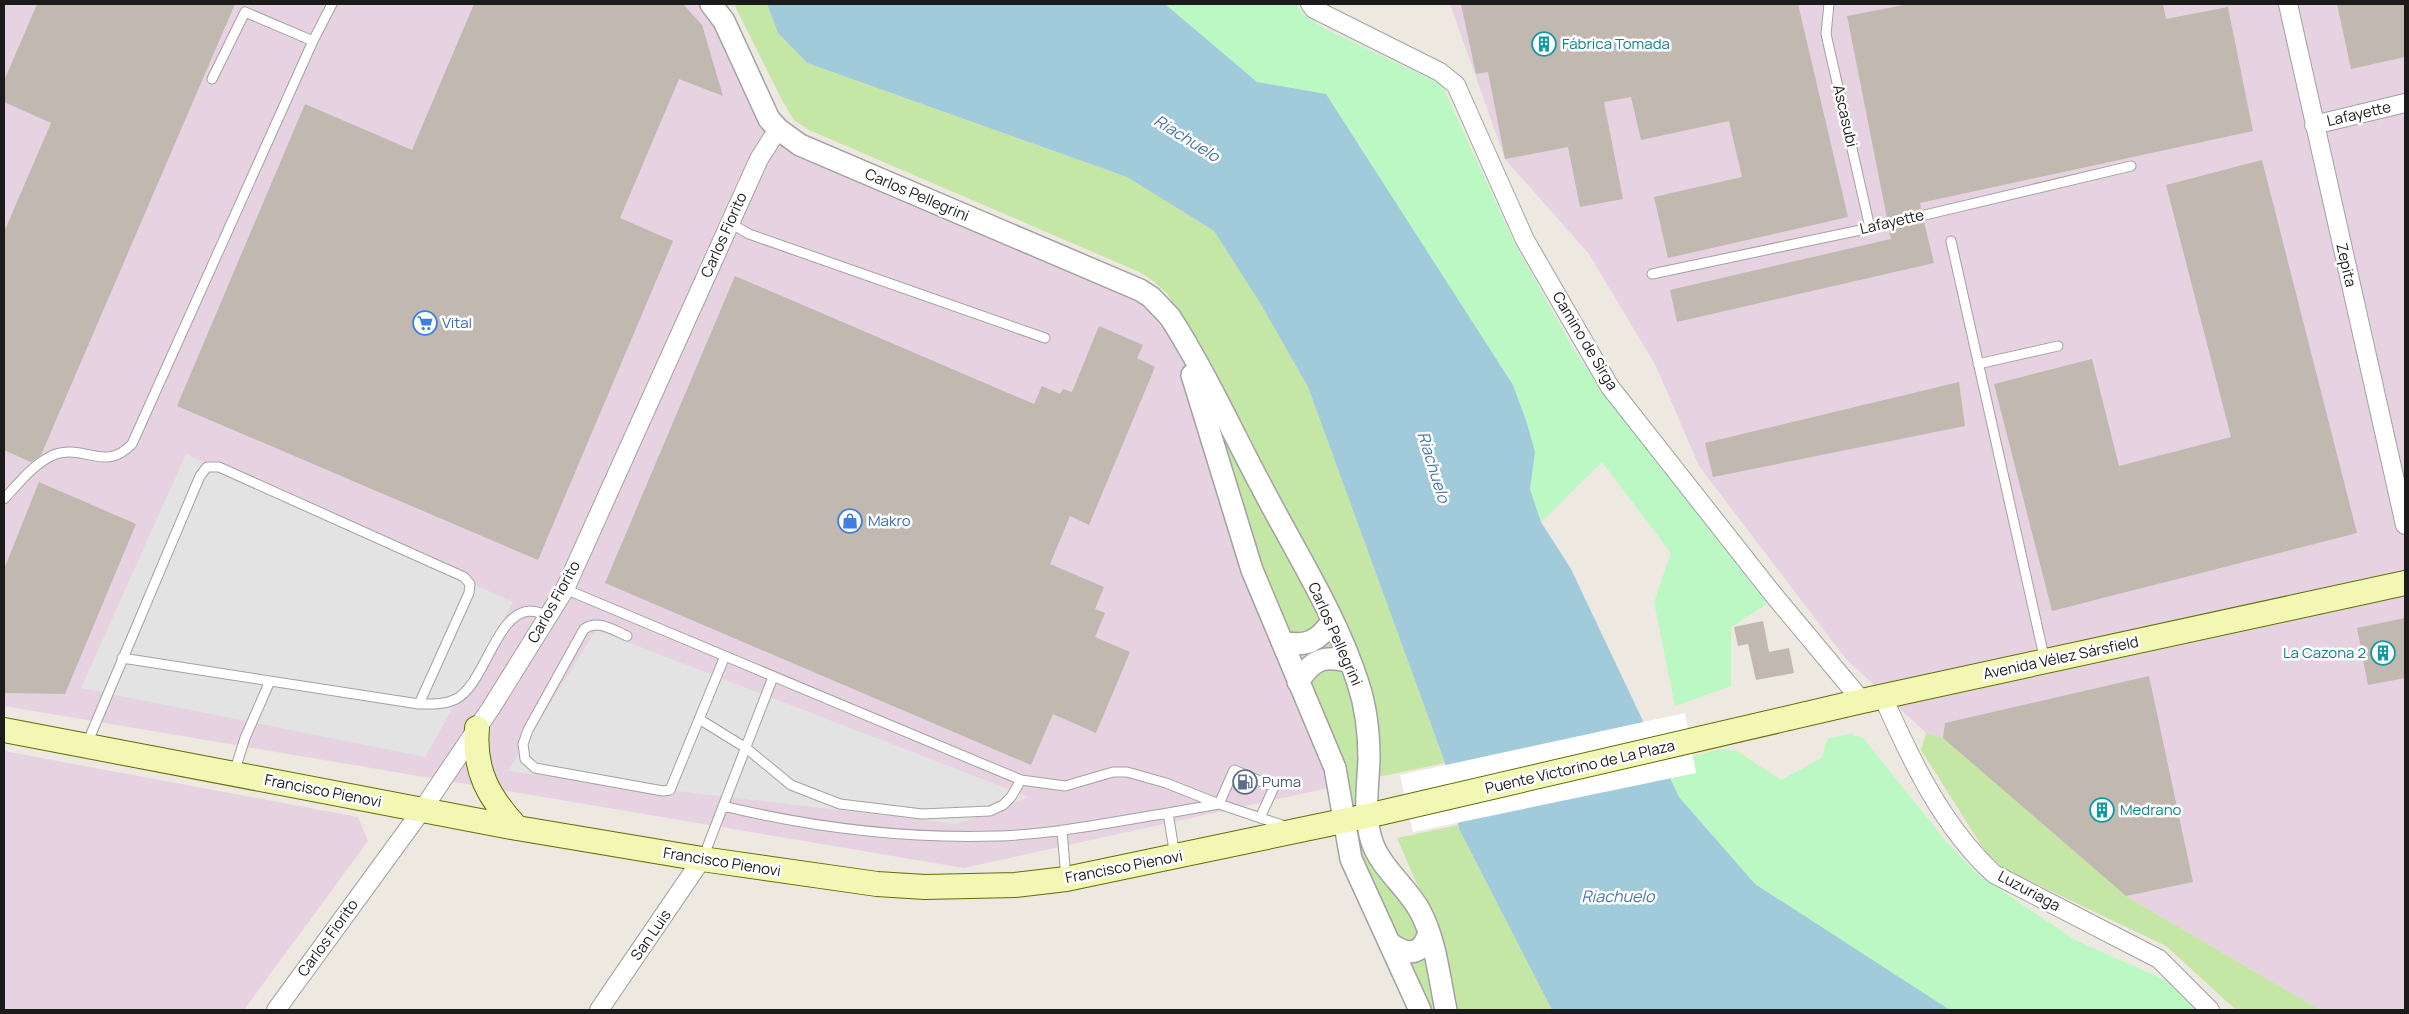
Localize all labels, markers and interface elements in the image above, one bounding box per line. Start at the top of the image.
building icon: Fábrica Tomada [1531,31,1557,57]
place label: Fábrica Tomada [1562,33,1670,54]
street label: Ascasubi [1828,83,1863,149]
street label: Lafayette [2325,96,2393,131]
water label: Riachuelo [1150,109,1225,168]
street label: Carlos Pellegrini [862,163,973,226]
street label: Carlos Fiorito [695,189,752,281]
street label: Lafayette [1858,204,1926,239]
street label: Zepita [2331,241,2362,289]
street label: Camino de Sirga [1548,287,1623,394]
supermarket icon: Vital [412,310,438,336]
place label: Vital [442,312,472,333]
water label: Riachuelo [1413,429,1456,507]
shop icon: Makro [837,508,863,534]
place label: Makro [868,510,911,531]
street label: Carlos Fiorito [522,557,585,647]
street label: Carlos Pellegrini [1303,579,1368,689]
street label: Avenida Vélez Sársfield [1981,631,2141,684]
building icon: La Cazona 2 [2370,640,2396,666]
place label: La Cazona 2 [2283,642,2366,663]
street label: Puente Victorino de La Plaza [1483,734,1677,799]
street label: Francisco Pienovi [263,769,383,812]
fuel station icon: Puma [1232,769,1258,795]
place label: Puma [1262,771,1301,792]
building icon: Medrano [2089,797,2115,823]
place label: Medrano [2120,799,2182,820]
street label: Francisco Pienovi [662,842,782,881]
street label: Francisco Pienovi [1064,845,1184,888]
street label: Luzuriaga [1994,865,2064,916]
water label: Riachuelo [1581,885,1656,907]
street label: Carlos Fiorito [292,895,363,981]
street label: San Luis [626,905,676,964]

